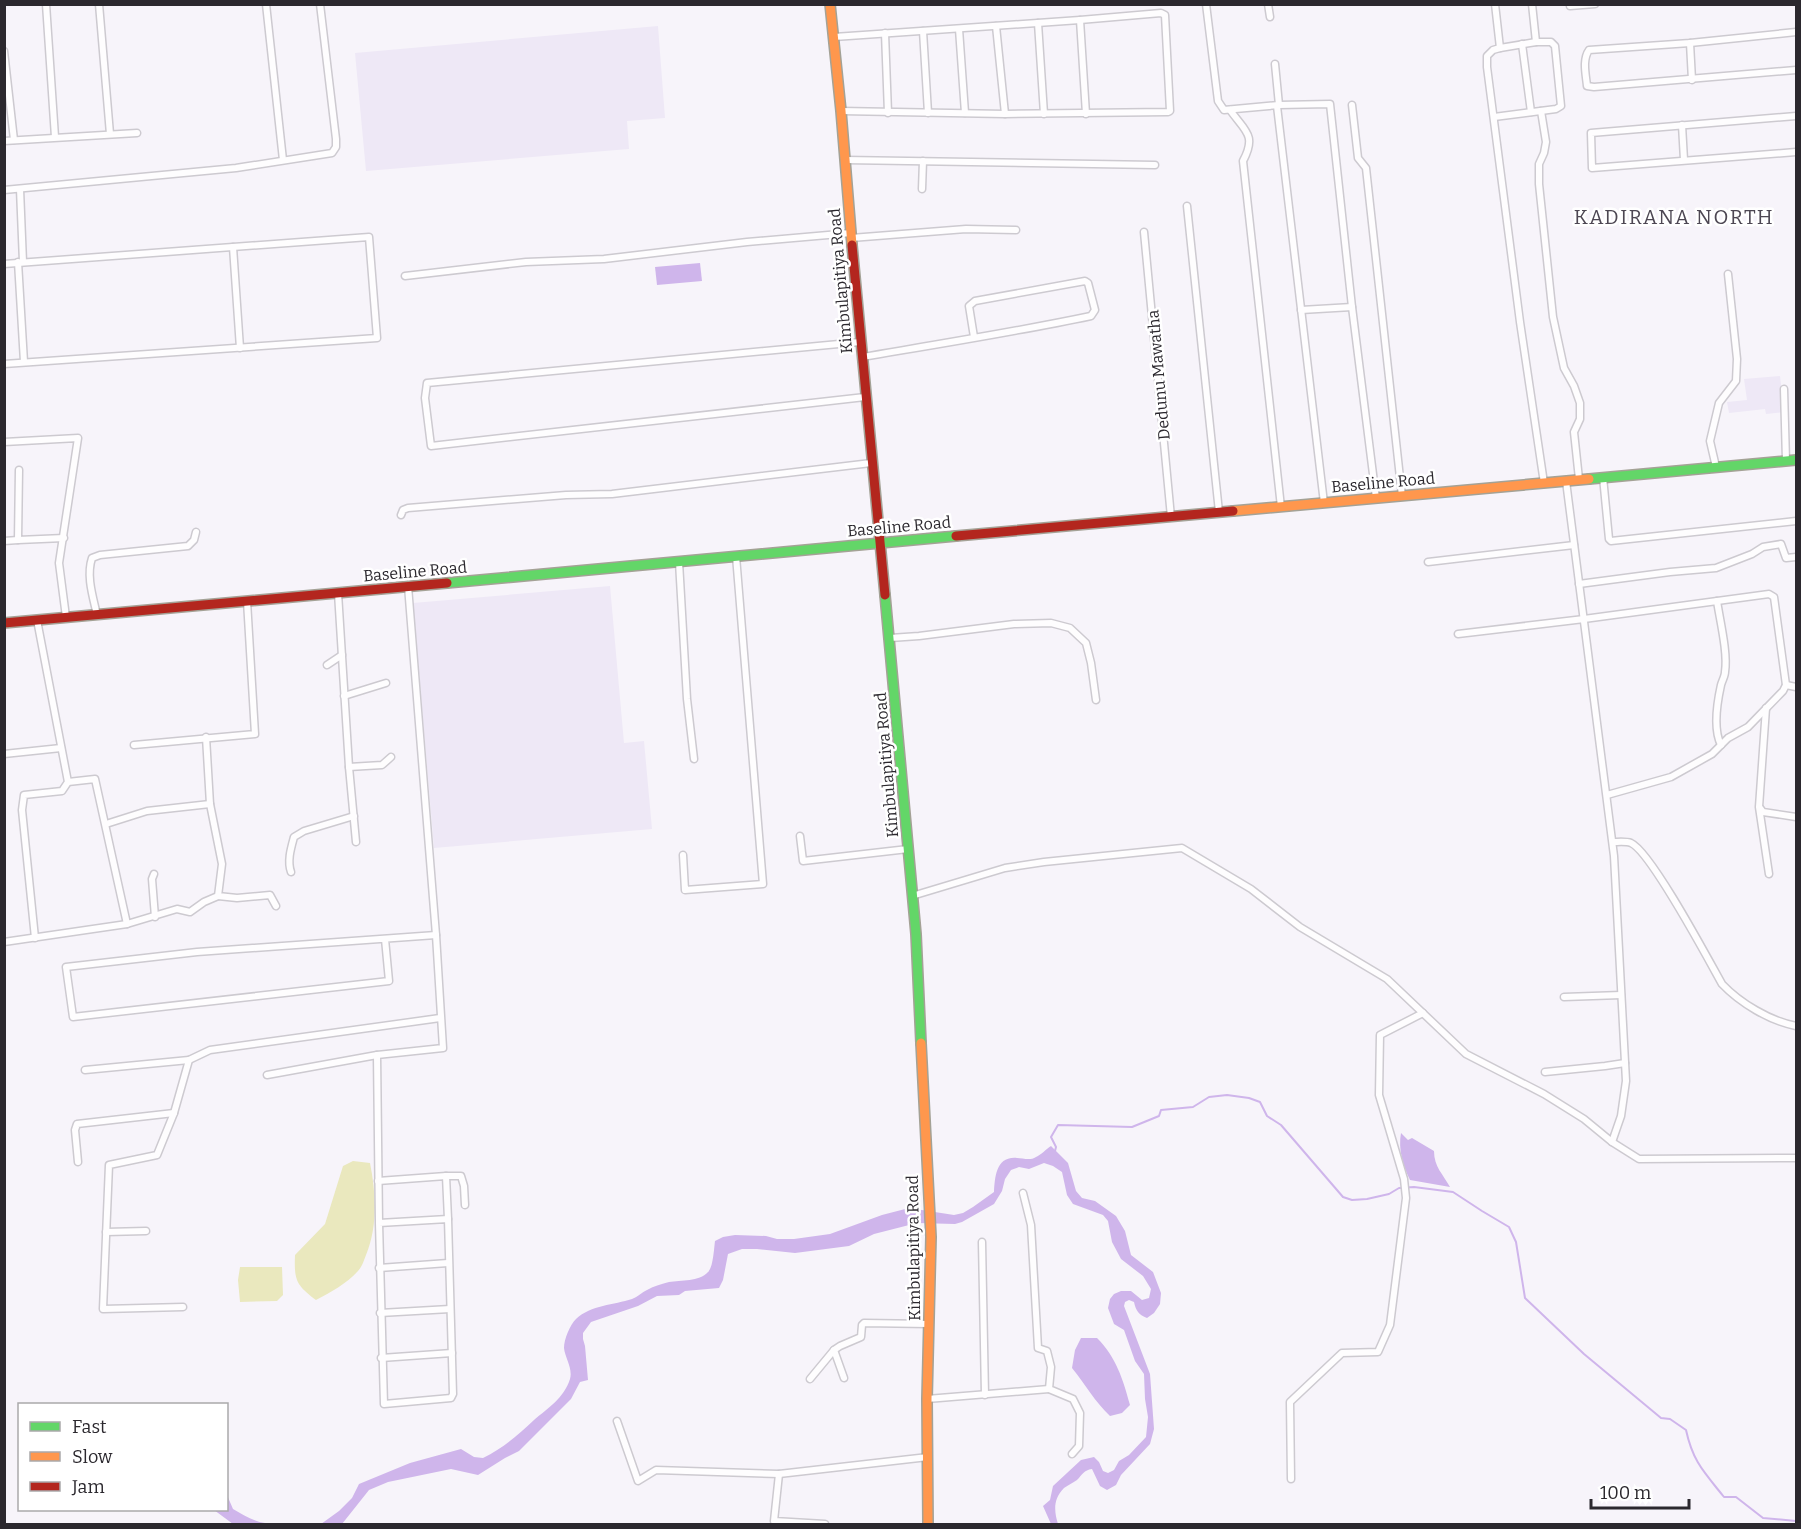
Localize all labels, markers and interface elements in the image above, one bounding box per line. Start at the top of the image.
district label: KADIRANA NORTH [1574,205,1774,229]
street label: Kimbulapitiya Road [825,207,856,354]
street label: Dedunu Mawatha [1143,309,1174,441]
street label: Baseline Road [1330,468,1436,497]
street label: Baseline Road [846,512,952,541]
street label: Baseline Road [362,557,468,586]
street label: Kimbulapitiya Road [871,691,902,838]
street label: Kimbulapitiya Road [903,1174,924,1321]
legend [18,1403,228,1511]
text: Fast [72,1416,107,1438]
text: Slow [72,1446,113,1468]
scale bar [1591,1472,1688,1510]
text: Jam [71,1476,105,1498]
text: 100 m [1600,1482,1651,1504]

